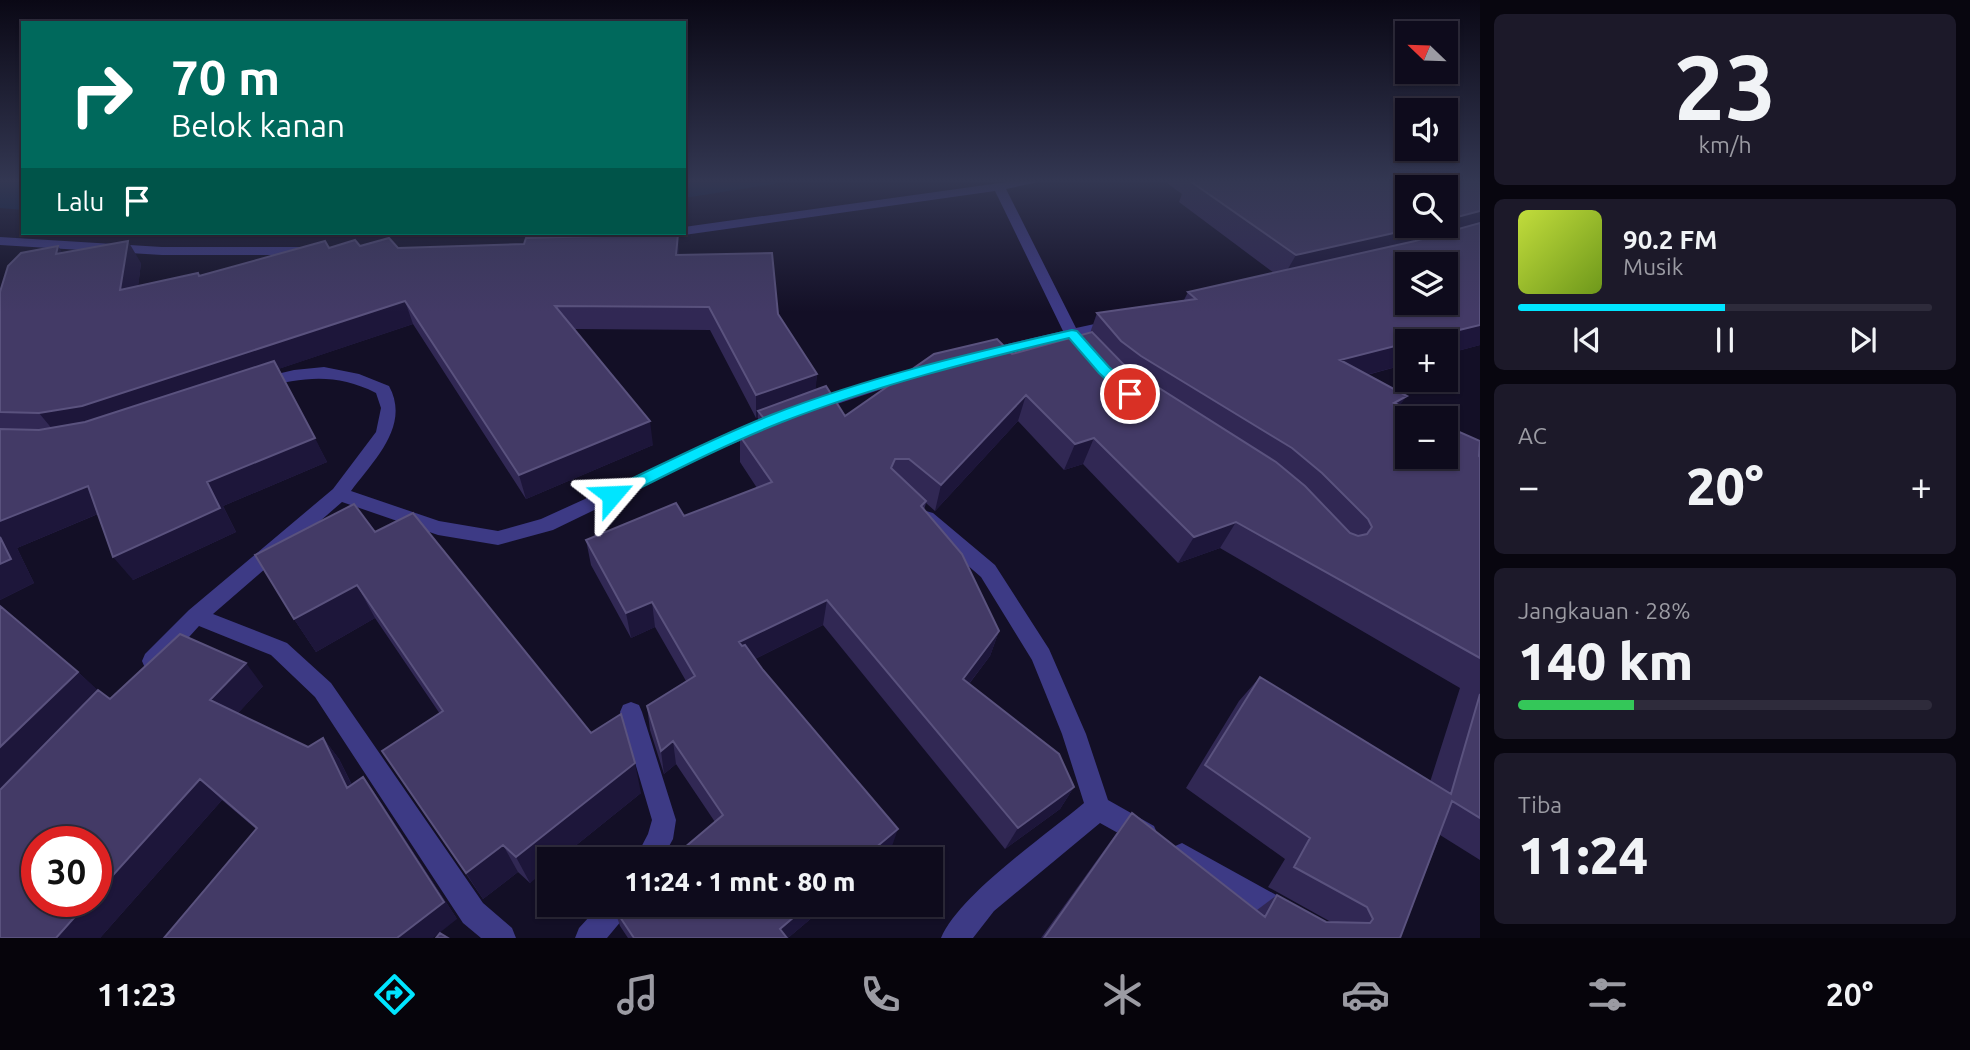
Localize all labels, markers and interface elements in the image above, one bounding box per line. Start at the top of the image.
north arrow [1395,21,1458,84]
map controls [1395,21,1458,469]
text: 23 [1674,35,1776,137]
icon: right [56,49,147,140]
text: 70 m [171,49,280,104]
button: sound [1395,98,1458,161]
text: Belok kanan [171,107,345,143]
text: km/h [1698,132,1752,157]
button: search [1395,175,1458,238]
icon: arrive [118,182,156,220]
text: Lalu [56,187,104,216]
text: 90.2 FM [1623,225,1717,254]
button: layers [1395,252,1458,315]
text: Musik [1623,254,1683,279]
icon: previous [1568,321,1606,359]
icon: pause [1706,321,1744,359]
icon: next [1844,321,1882,359]
button: + [1395,329,1458,392]
pin [1100,364,1160,424]
icon: arrive [1111,375,1149,413]
button: − [1395,406,1458,469]
text: AC [1518,423,1547,448]
text: 20° [1686,457,1764,515]
position arrow [575,458,649,532]
text: − [1518,465,1539,507]
text: + [1911,465,1932,507]
text: Jangkauan · 28% [1518,598,1690,623]
text: 140 km [1518,632,1693,690]
text: Tiba [1518,792,1562,817]
speed limit sign: 30 [21,826,112,917]
text: 11:24 [1518,826,1648,884]
text: 11:24 · 1 mnt · 80 m [625,867,855,896]
icon: directions [370,970,419,1019]
icon: music [613,970,662,1019]
icon: phone [856,970,905,1019]
icon: climate [1098,970,1147,1019]
icon: car [1341,970,1390,1019]
icon: filters [1583,970,1632,1019]
text: 11:23 [97,976,177,1012]
text: 20° [1826,976,1873,1012]

